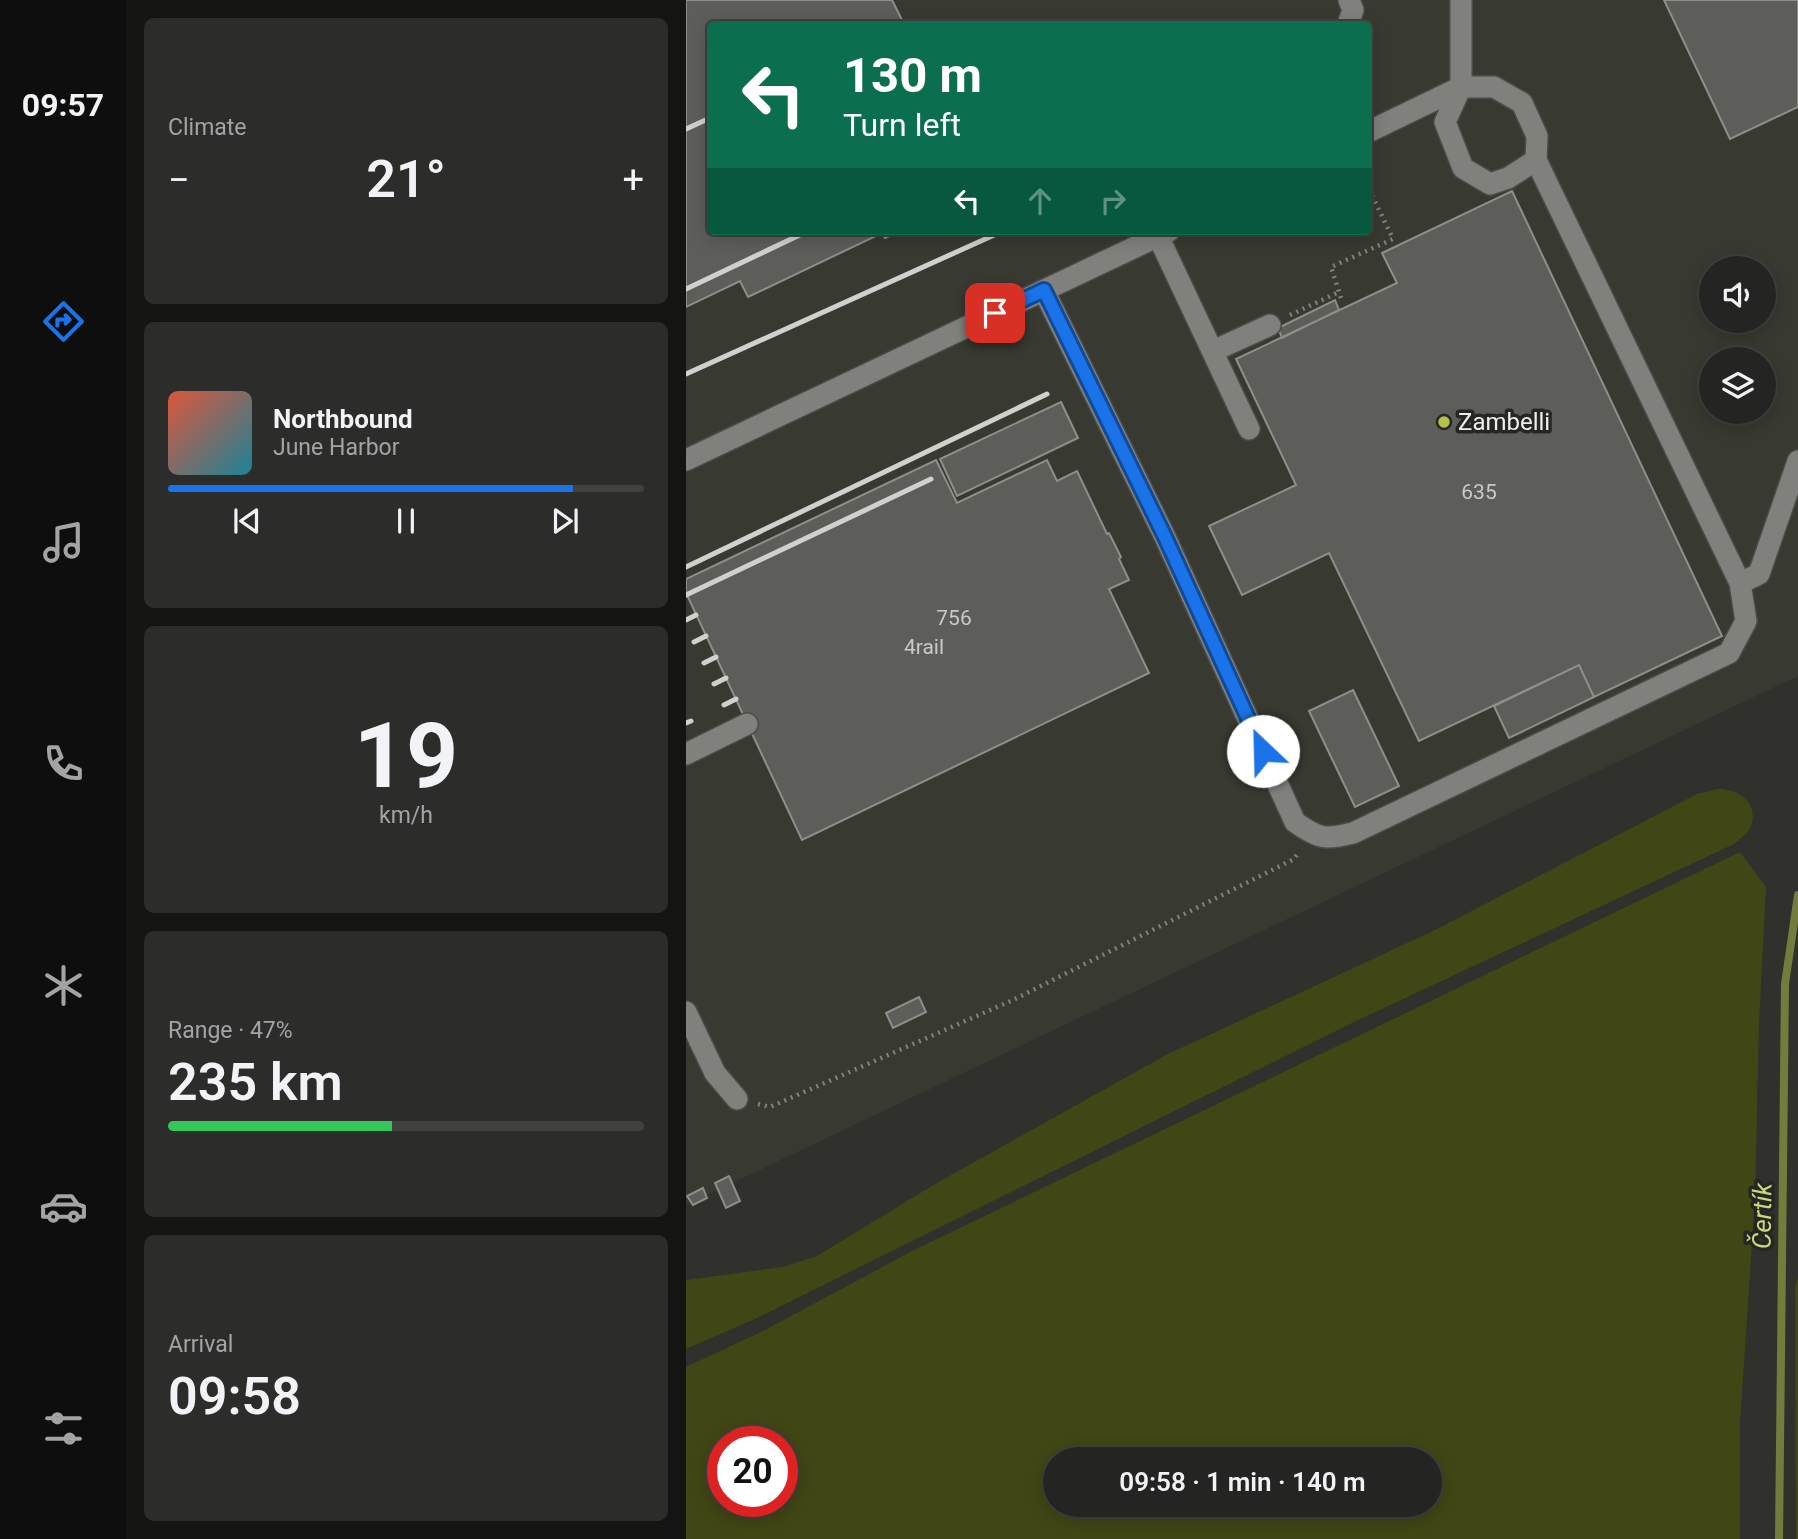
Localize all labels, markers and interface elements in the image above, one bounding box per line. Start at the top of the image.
text: 130 m [843,47,982,104]
icon: left [728,49,819,140]
text: 09:57 [22,86,104,124]
text: Turn left [843,106,961,144]
text: Climate [168,114,247,141]
text: 21° [366,149,446,210]
text: − [168,158,190,202]
text: + [622,158,644,202]
icon: left [948,182,986,220]
icon: ahead [1021,182,1059,220]
icon: right [1094,182,1132,220]
map controls [1699,256,1776,424]
button: sound [1699,256,1776,333]
pin [965,283,1025,343]
icon: arrive [976,294,1014,332]
icon: directions [39,297,88,346]
button: layers [1699,347,1776,424]
text: Northbound [273,404,413,434]
place label: Zambelli [1458,408,1550,436]
marker: Zambelli [1436,414,1452,430]
text: June Harbor [273,434,400,461]
house number: 635 [1461,480,1497,504]
icon: previous [228,502,266,540]
icon: pause [387,502,425,540]
icon: next [546,502,584,540]
icon: music [39,518,88,567]
house number: 756 [936,606,972,630]
house number: 4rail [904,635,944,659]
text: 19 [354,703,458,809]
position arrow [1226,714,1300,788]
icon: phone [39,739,88,788]
text: km/h [379,802,433,829]
icon: climate [39,961,88,1010]
text: Range · 47% [168,1017,293,1044]
text: 235 km [168,1052,343,1113]
water label: Čertík [1746,1181,1778,1249]
icon: car [39,1182,88,1231]
text: Arrival [168,1331,233,1358]
text: 09:58 [168,1366,301,1427]
icon: filters [39,1404,88,1453]
speed limit sign: 20 [707,1426,798,1517]
text: 09:58 · 1 min · 140 m [1119,1467,1366,1497]

